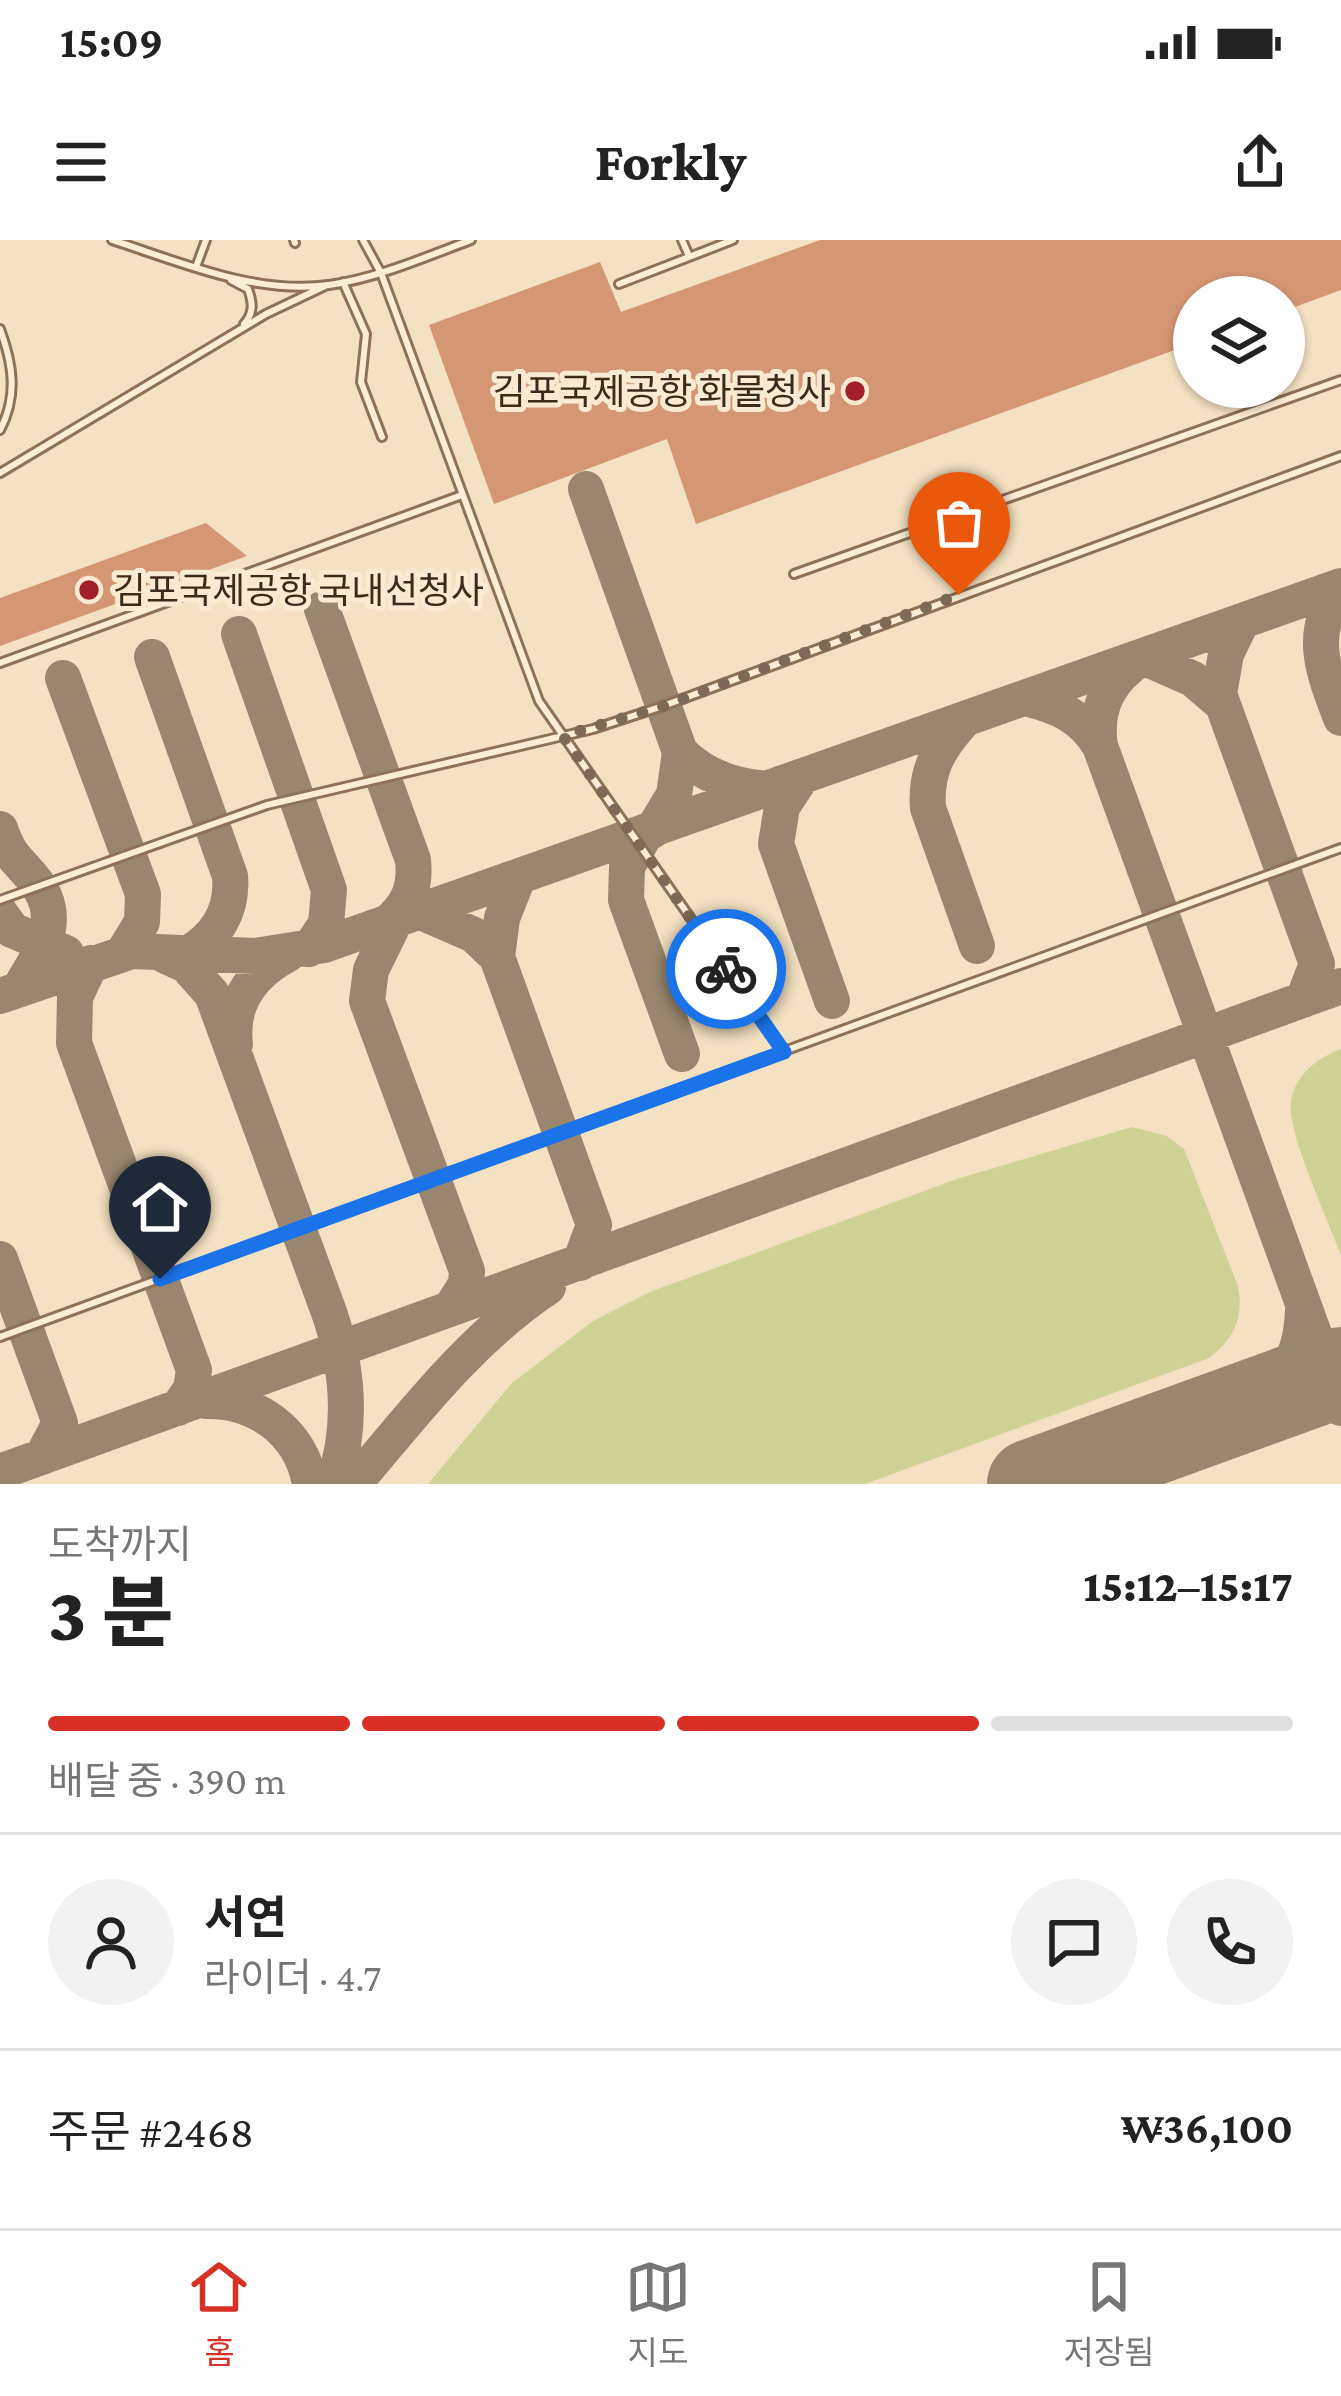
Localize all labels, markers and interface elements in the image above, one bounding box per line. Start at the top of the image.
text: 15:09 [60,17,163,67]
icon: menu [48,129,114,195]
icon: share [1227,129,1293,195]
text: Forkly [595,132,746,192]
map controls [1173,276,1305,408]
button: layers [1173,276,1305,408]
place label: 김포국제공항 화물청사 [493,372,831,412]
marker: 김포국제공항 화물청사 [842,378,868,404]
pin [908,472,1010,595]
icon: bag [926,490,992,556]
place label: 김포국제공항 국내선청사 [113,571,484,611]
marker: 김포국제공항 국내선청사 [76,577,102,603]
courier [666,909,786,1029]
icon: bike [693,936,759,1002]
pin [109,1156,211,1279]
icon: home [127,1174,193,1240]
text: 도착까지 [48,1523,192,1566]
text: 15:12–15:17 [1083,1561,1293,1611]
text: 3 분 [48,1570,173,1657]
text: 배달 중 · 390 m [48,1759,286,1802]
button: person [48,1879,174,2005]
button: chat [1011,1879,1137,2005]
button: phone [1167,1879,1293,2005]
text: 서연 [204,1893,287,1943]
text: 라이더 · 4.7 [204,1956,381,1999]
text: ₩36,100 [1121,2103,1293,2153]
text: 주문 #2468 [48,2107,254,2157]
tab: 홈 [186,2254,252,2374]
tab: 지도 [625,2254,691,2374]
tab: 저장됨 [1064,2254,1155,2374]

